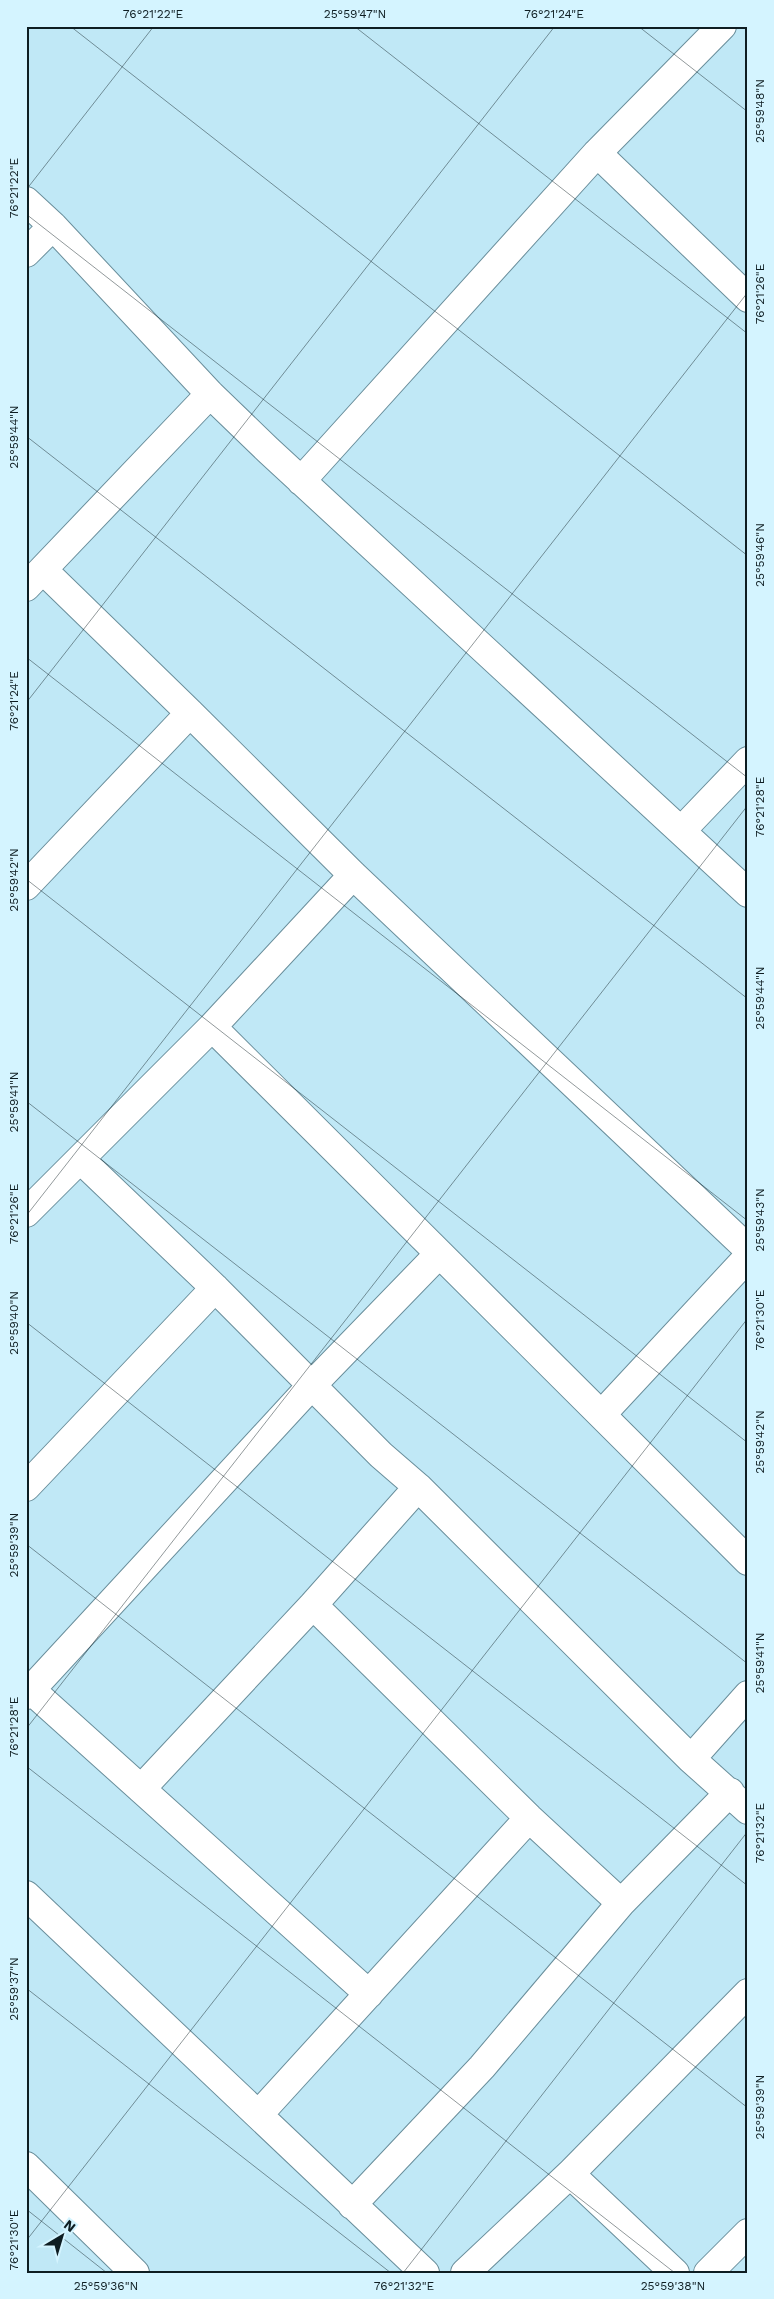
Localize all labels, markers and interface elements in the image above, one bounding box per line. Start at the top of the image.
text: 76°21'22"E [123,7,183,21]
text: 25°59'47"N [324,7,386,21]
text: 76°21'24"E [524,7,584,21]
text: 25°59'48"N [753,79,767,143]
text: 76°21'22"E [7,158,21,218]
text: 76°21'26"E [753,263,767,324]
text: 25°59'44"N [7,405,21,469]
text: 25°59'46"N [753,523,767,587]
text: 76°21'24"E [7,671,21,731]
text: 76°21'28"E [753,776,767,837]
text: 25°59'42"N [7,848,21,912]
text: 25°59'44"N [753,966,767,1030]
text: 25°59'41"N [7,1071,21,1133]
text: 76°21'26"E [7,1183,21,1244]
text: 25°59'43"N [753,1188,767,1252]
text: 76°21'30"E [753,1289,767,1350]
text: 25°59'40"N [7,1291,21,1355]
text: 25°59'42"N [753,1410,767,1474]
text: 25°59'39"N [7,1513,21,1577]
text: 25°59'41"N [753,1632,767,1694]
text: 76°21'28"E [7,1696,21,1757]
text: 76°21'32"E [753,1803,767,1863]
text: 25°59'37"N [7,1957,21,2021]
text: 25°59'39"N [753,2075,767,2139]
text: 76°21'30"E [7,2209,21,2270]
north arrow [38,2212,88,2262]
text: N [61,2216,79,2235]
text: 25°59'36"N [74,2279,138,2293]
text: 76°21'32"E [374,2279,434,2293]
text: 25°59'38"N [641,2279,705,2293]

